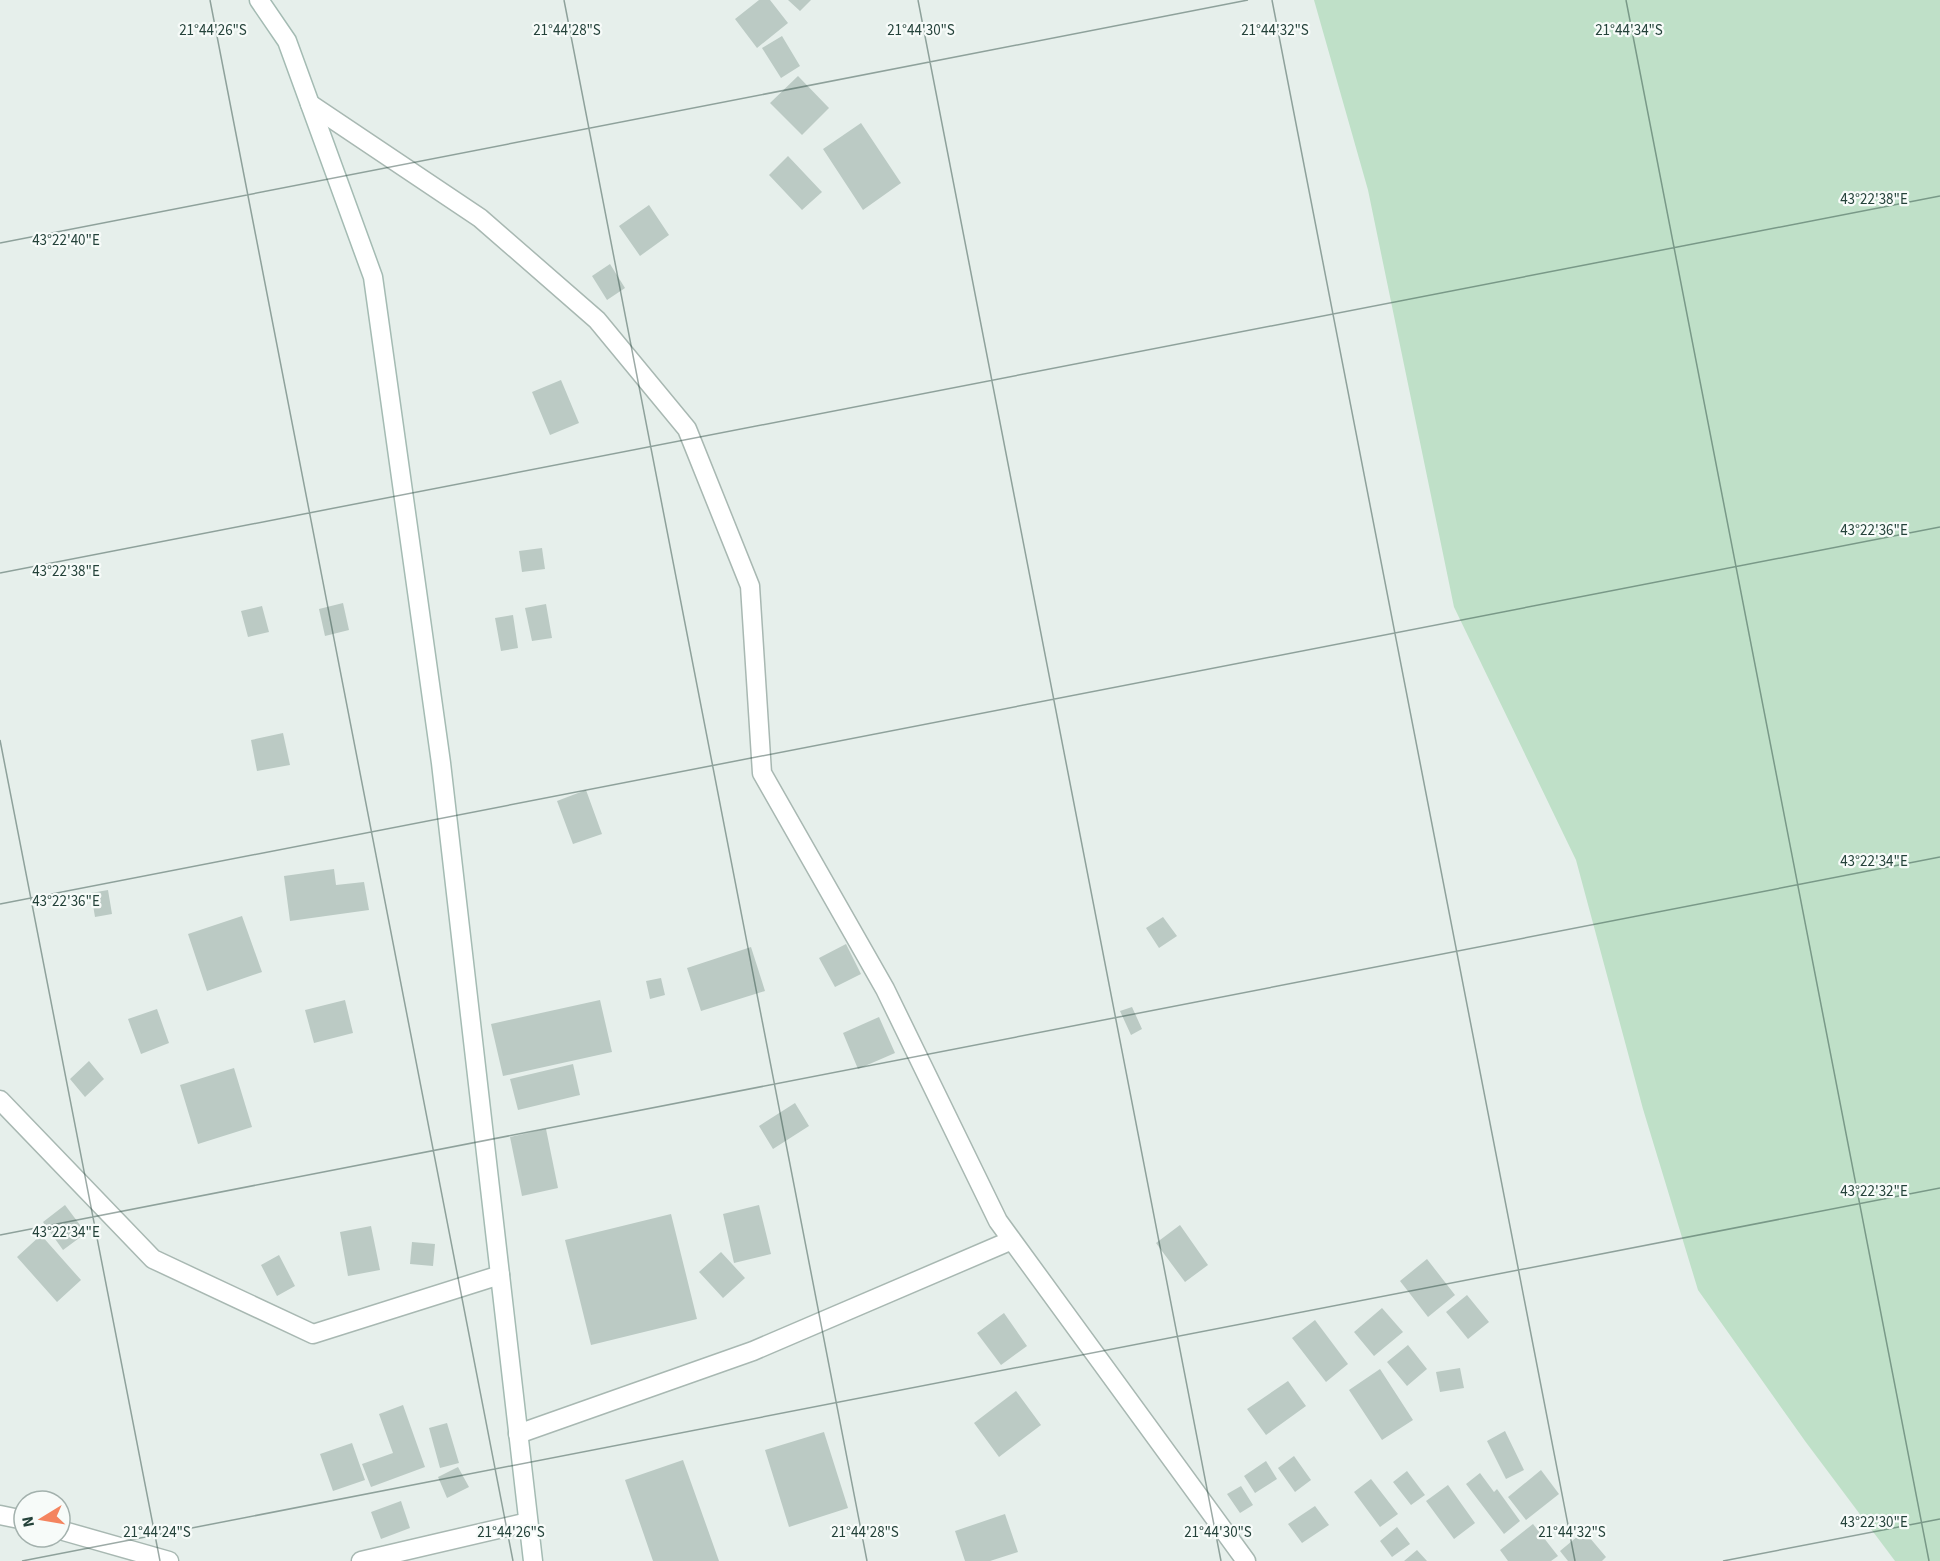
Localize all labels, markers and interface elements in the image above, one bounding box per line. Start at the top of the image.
text: 21°44'26"S [179,20,247,41]
text: 21°44'28"S [533,20,601,41]
text: 21°44'30"S [887,20,955,41]
text: 21°44'32"S [1241,20,1309,41]
text: 21°44'34"S [1595,20,1663,41]
text: 43°22'38"E [1840,189,1908,210]
text: 43°22'40"E [32,230,100,251]
text: 43°22'36"E [1840,520,1908,541]
text: 43°22'38"E [32,561,100,582]
text: 43°22'34"E [1840,851,1908,872]
text: 43°22'36"E [32,891,100,912]
text: 43°22'32"E [1840,1181,1908,1202]
text: 43°22'34"E [32,1222,100,1243]
north arrow [12,1489,72,1549]
text: 43°22'30"E [1840,1512,1908,1533]
text: N [16,1514,40,1529]
text: 21°44'24"S [123,1522,191,1543]
text: 21°44'26"S [477,1522,545,1543]
text: 21°44'28"S [831,1522,899,1543]
text: 21°44'30"S [1184,1522,1252,1543]
text: 21°44'32"S [1538,1522,1606,1543]

